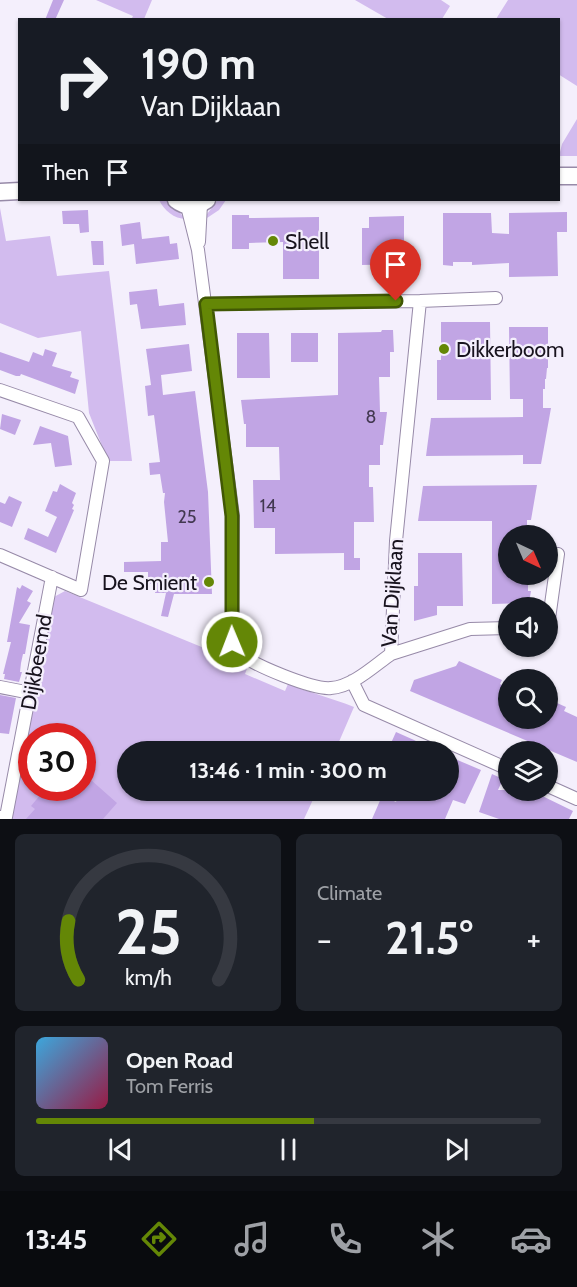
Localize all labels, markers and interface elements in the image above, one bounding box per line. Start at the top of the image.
text: 190 m [141,38,256,90]
icon: right [42,42,120,120]
text: Van Dijklaan [141,90,281,123]
icon: arrive [101,156,134,189]
text: Then [42,159,89,186]
place label: Shell [285,229,329,254]
marker: Shell [266,234,280,248]
pin [370,239,421,301]
icon: arrive [379,248,412,281]
place label: Dikkerboom [456,337,565,362]
marker: Dikkerboom [437,342,451,356]
house number: 8 [366,406,376,428]
house number: 14 [260,495,276,517]
house number: 25 [177,506,197,528]
north arrow [498,525,558,585]
map controls [498,525,558,801]
street label: Van Dijklaan [376,538,409,648]
place label: De Smient [102,570,197,595]
marker: De Smient [202,575,216,589]
button: sound [498,597,558,657]
position arrow [200,610,264,674]
street label: Dijkbeemd [15,612,58,712]
button: search [498,669,558,729]
speed limit sign: 30 [18,723,96,801]
button: layers [498,741,558,801]
text: 13:46 · 1 min · 300 m [189,757,387,784]
text: Climate [317,881,382,905]
text: 25 [115,894,181,970]
text: 21.5° [385,911,473,965]
text: − [317,919,332,959]
text: + [526,919,541,959]
text: km/h [125,964,171,990]
text: Open Road [126,1047,233,1074]
text: Tom Ferris [126,1074,213,1098]
icon: previous [104,1133,137,1166]
icon: pause [272,1133,305,1166]
icon: next [440,1133,473,1166]
icon: directions [138,1218,180,1260]
icon: music [231,1218,273,1260]
icon: phone [324,1218,366,1260]
icon: climate [417,1218,459,1260]
icon: car [510,1218,552,1260]
text: 13:45 [25,1223,87,1256]

